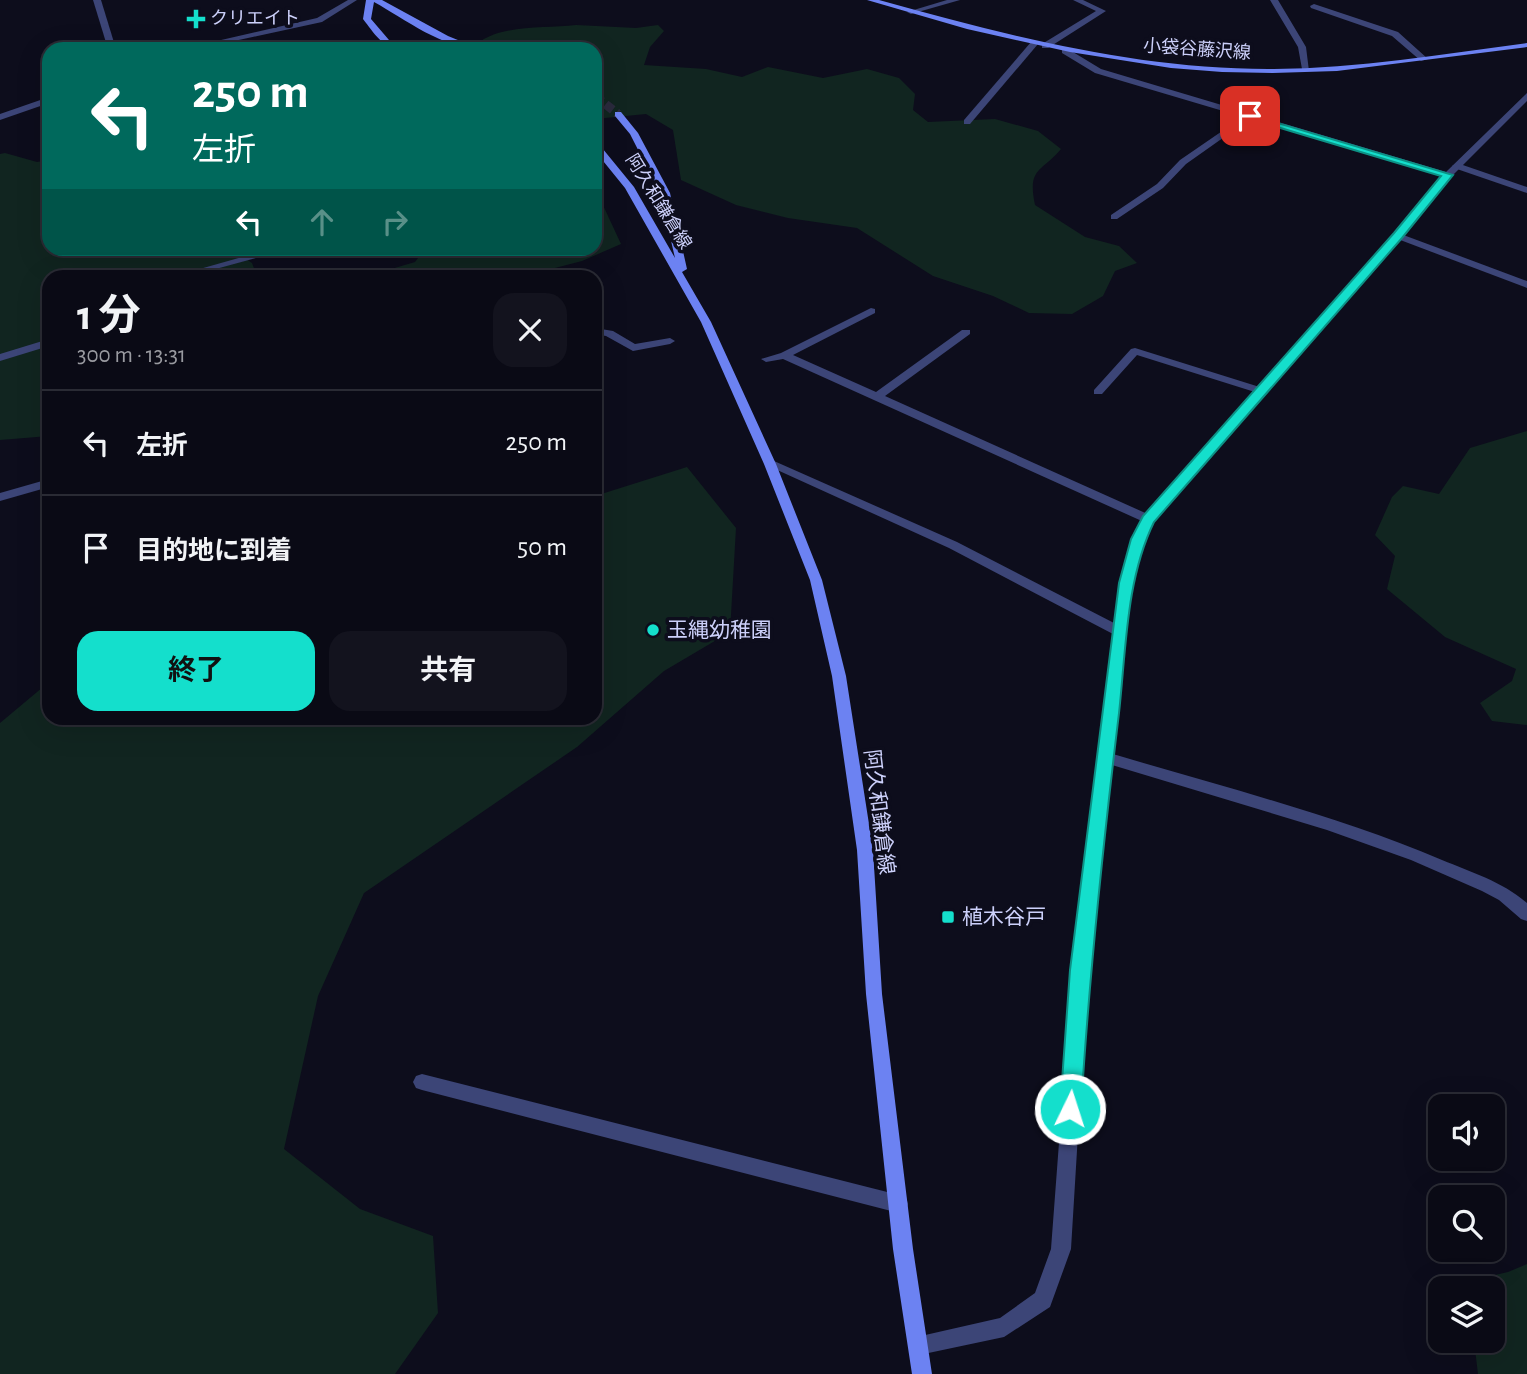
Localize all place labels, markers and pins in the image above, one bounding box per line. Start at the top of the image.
place label: クリエイト [210,9,300,28]
marker: クリエイト [188,11,204,27]
pin [1220,86,1280,146]
place label: 玉縄幼稚園 [667,619,772,641]
marker: 玉縄幼稚園 [645,622,661,638]
place label: 植木谷戸 [962,906,1046,928]
marker: 植木谷戸 [940,909,956,925]

